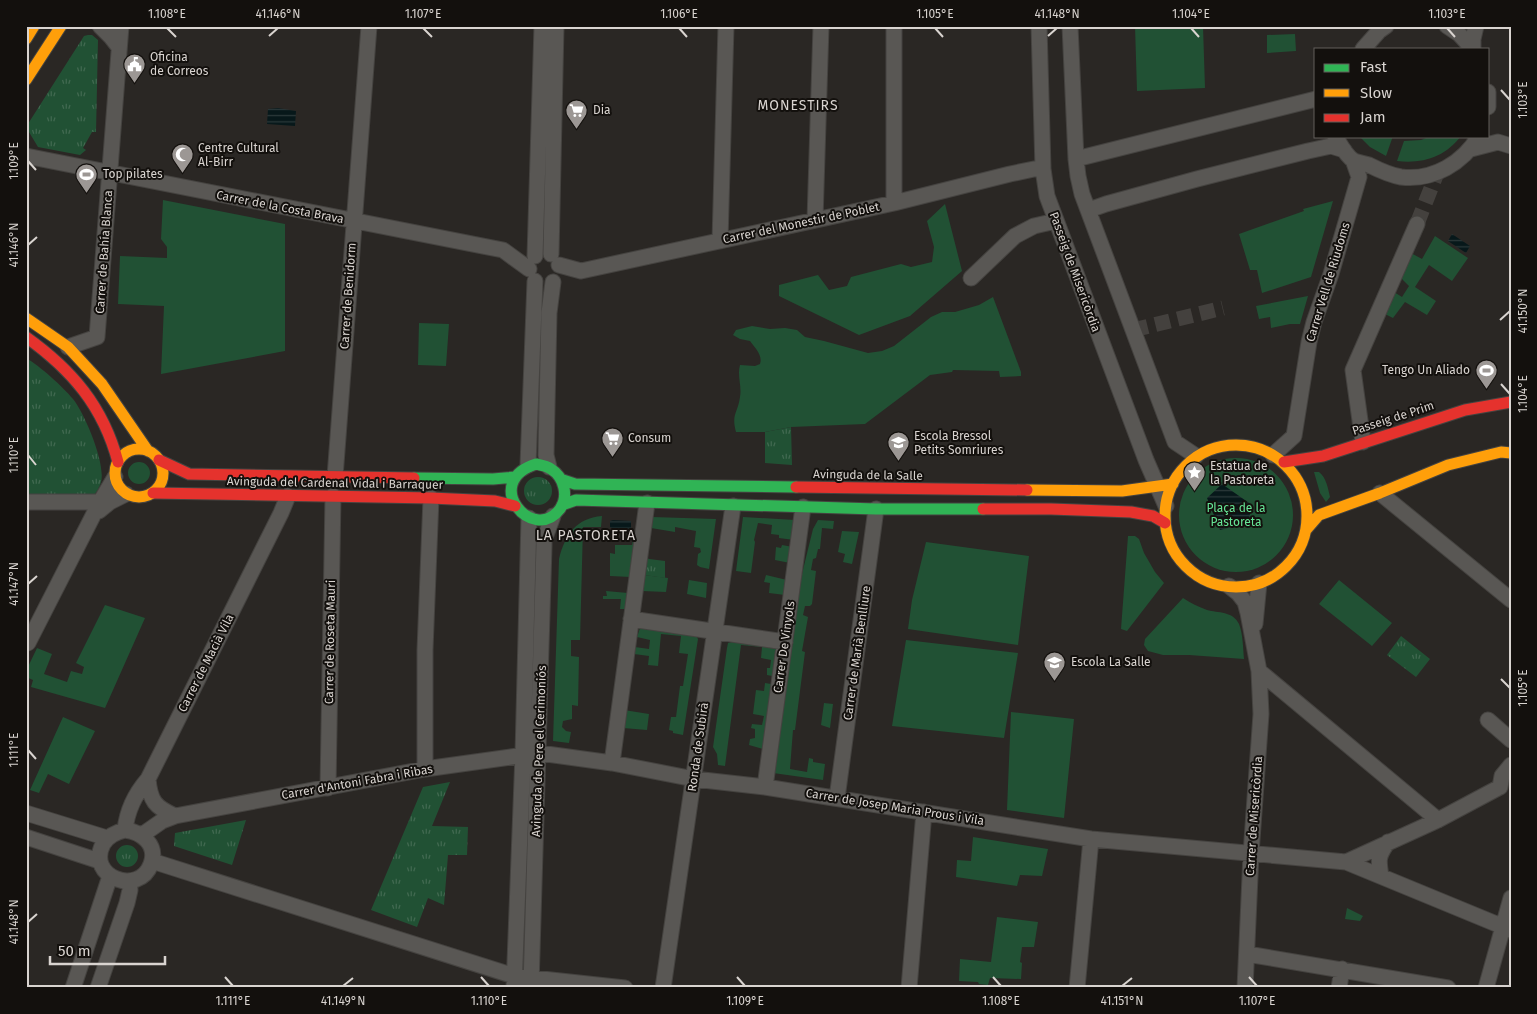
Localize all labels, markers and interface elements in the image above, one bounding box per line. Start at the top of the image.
text: 1.108°E [148,7,186,21]
text: 41.146°N [256,7,300,21]
text: 1.107°E [405,7,441,21]
text: 1.106°E [660,7,698,21]
text: 1.105°E [916,7,954,21]
text: 41.148°N [1034,7,1080,21]
text: 1.104°E [1172,7,1210,21]
text: 1.103°E [1428,7,1466,21]
legend [1314,48,1490,138]
place label: Oficina de Correos [150,50,209,78]
public building icon: Oficina de Correos [122,52,146,83]
text: Fast [1360,58,1387,76]
text: 1.103°E [1516,81,1530,119]
text: Slow [1360,84,1392,102]
district label: MONESTIRS [757,97,839,114]
supermarket icon: Dia [565,98,589,129]
place label: Dia [593,103,611,117]
text: Jam [1360,108,1386,126]
place label: Centre Cultural Al-Birr [198,141,279,169]
text: 1.109°E [7,142,21,180]
mosque icon: Centre Cultural Al-Birr [170,143,194,174]
sports icon: Top pilates [75,162,99,193]
place label: Top pilates [103,167,163,181]
street label: Carrer de la Costa Brava [215,188,345,226]
street label: Carrer de Bahía Blanca [93,190,115,314]
street label: Carrer del Monestir de Poblet [721,199,881,246]
street label: Passeig de Misericòrdia [1047,210,1103,334]
street label: Carrer Vell de Riudoms [1303,220,1353,343]
text: 41.146°N [7,223,21,267]
street label: Carrer de Benidorm [337,242,359,350]
text: 41.150°N [1516,289,1530,333]
sports icon: Tengo Un Aliado [1474,358,1498,389]
place label: Tengo Un Aliado [1382,363,1470,377]
text: 1.104°E [1516,375,1530,413]
street label: Passeig de Prim [1350,398,1436,438]
supermarket icon: Consum [600,426,624,457]
place label: Escola Bressol Petits Somriures [914,429,1004,457]
place label: Consum [628,431,671,445]
school or university icon: Escola Bressol Petits Somriures [886,431,910,462]
text: 1.110°E [7,437,21,473]
place label: Estatua de la Pastoreta [1210,459,1274,487]
place icon: Estatua de la Pastoreta [1182,461,1206,492]
street label: Avinguda de la Salle [813,467,923,483]
street label: Avinguda del Cardenal Vidal i Barraquer [227,474,444,492]
park label: Plaça de la Pastoreta [1206,501,1266,529]
district label: LA PASTORETA [536,527,636,544]
text: 41.147°N [7,562,21,606]
street label: Carrer de Roseta Mauri [322,580,338,704]
street label: Carrer de Marià Benlliure [841,585,873,721]
street label: Carrer De Vinyols [771,600,797,694]
street label: Carrer de Macià Vila [175,612,237,714]
school or university icon: Escola La Salle [1043,650,1067,681]
place label: Escola La Salle [1071,655,1151,669]
street label: Avinguda de Pere el Cerimoniós [529,665,549,837]
text: 1.105°E [1516,669,1530,707]
street label: Ronda de Subirà [685,702,711,792]
text: 1.111°E [7,733,21,767]
street label: Carrer de Misericòrdia [1243,756,1265,876]
street label: Carrer d'Antoni Fabra i Ribas [280,762,434,802]
street label: Carrer de Josep Maria Prous i Vila [805,786,985,828]
text: 41.148°N [7,899,21,945]
scale bar [50,934,165,966]
text: 50 m [58,942,91,960]
text: 1.111°E [216,994,250,1008]
text: 41.149°N [321,994,365,1008]
text: 1.110°E [471,994,507,1008]
text: 1.109°E [726,994,764,1008]
text: 1.108°E [982,994,1020,1008]
text: 41.151°N [1101,994,1143,1008]
text: 1.107°E [1239,994,1275,1008]

